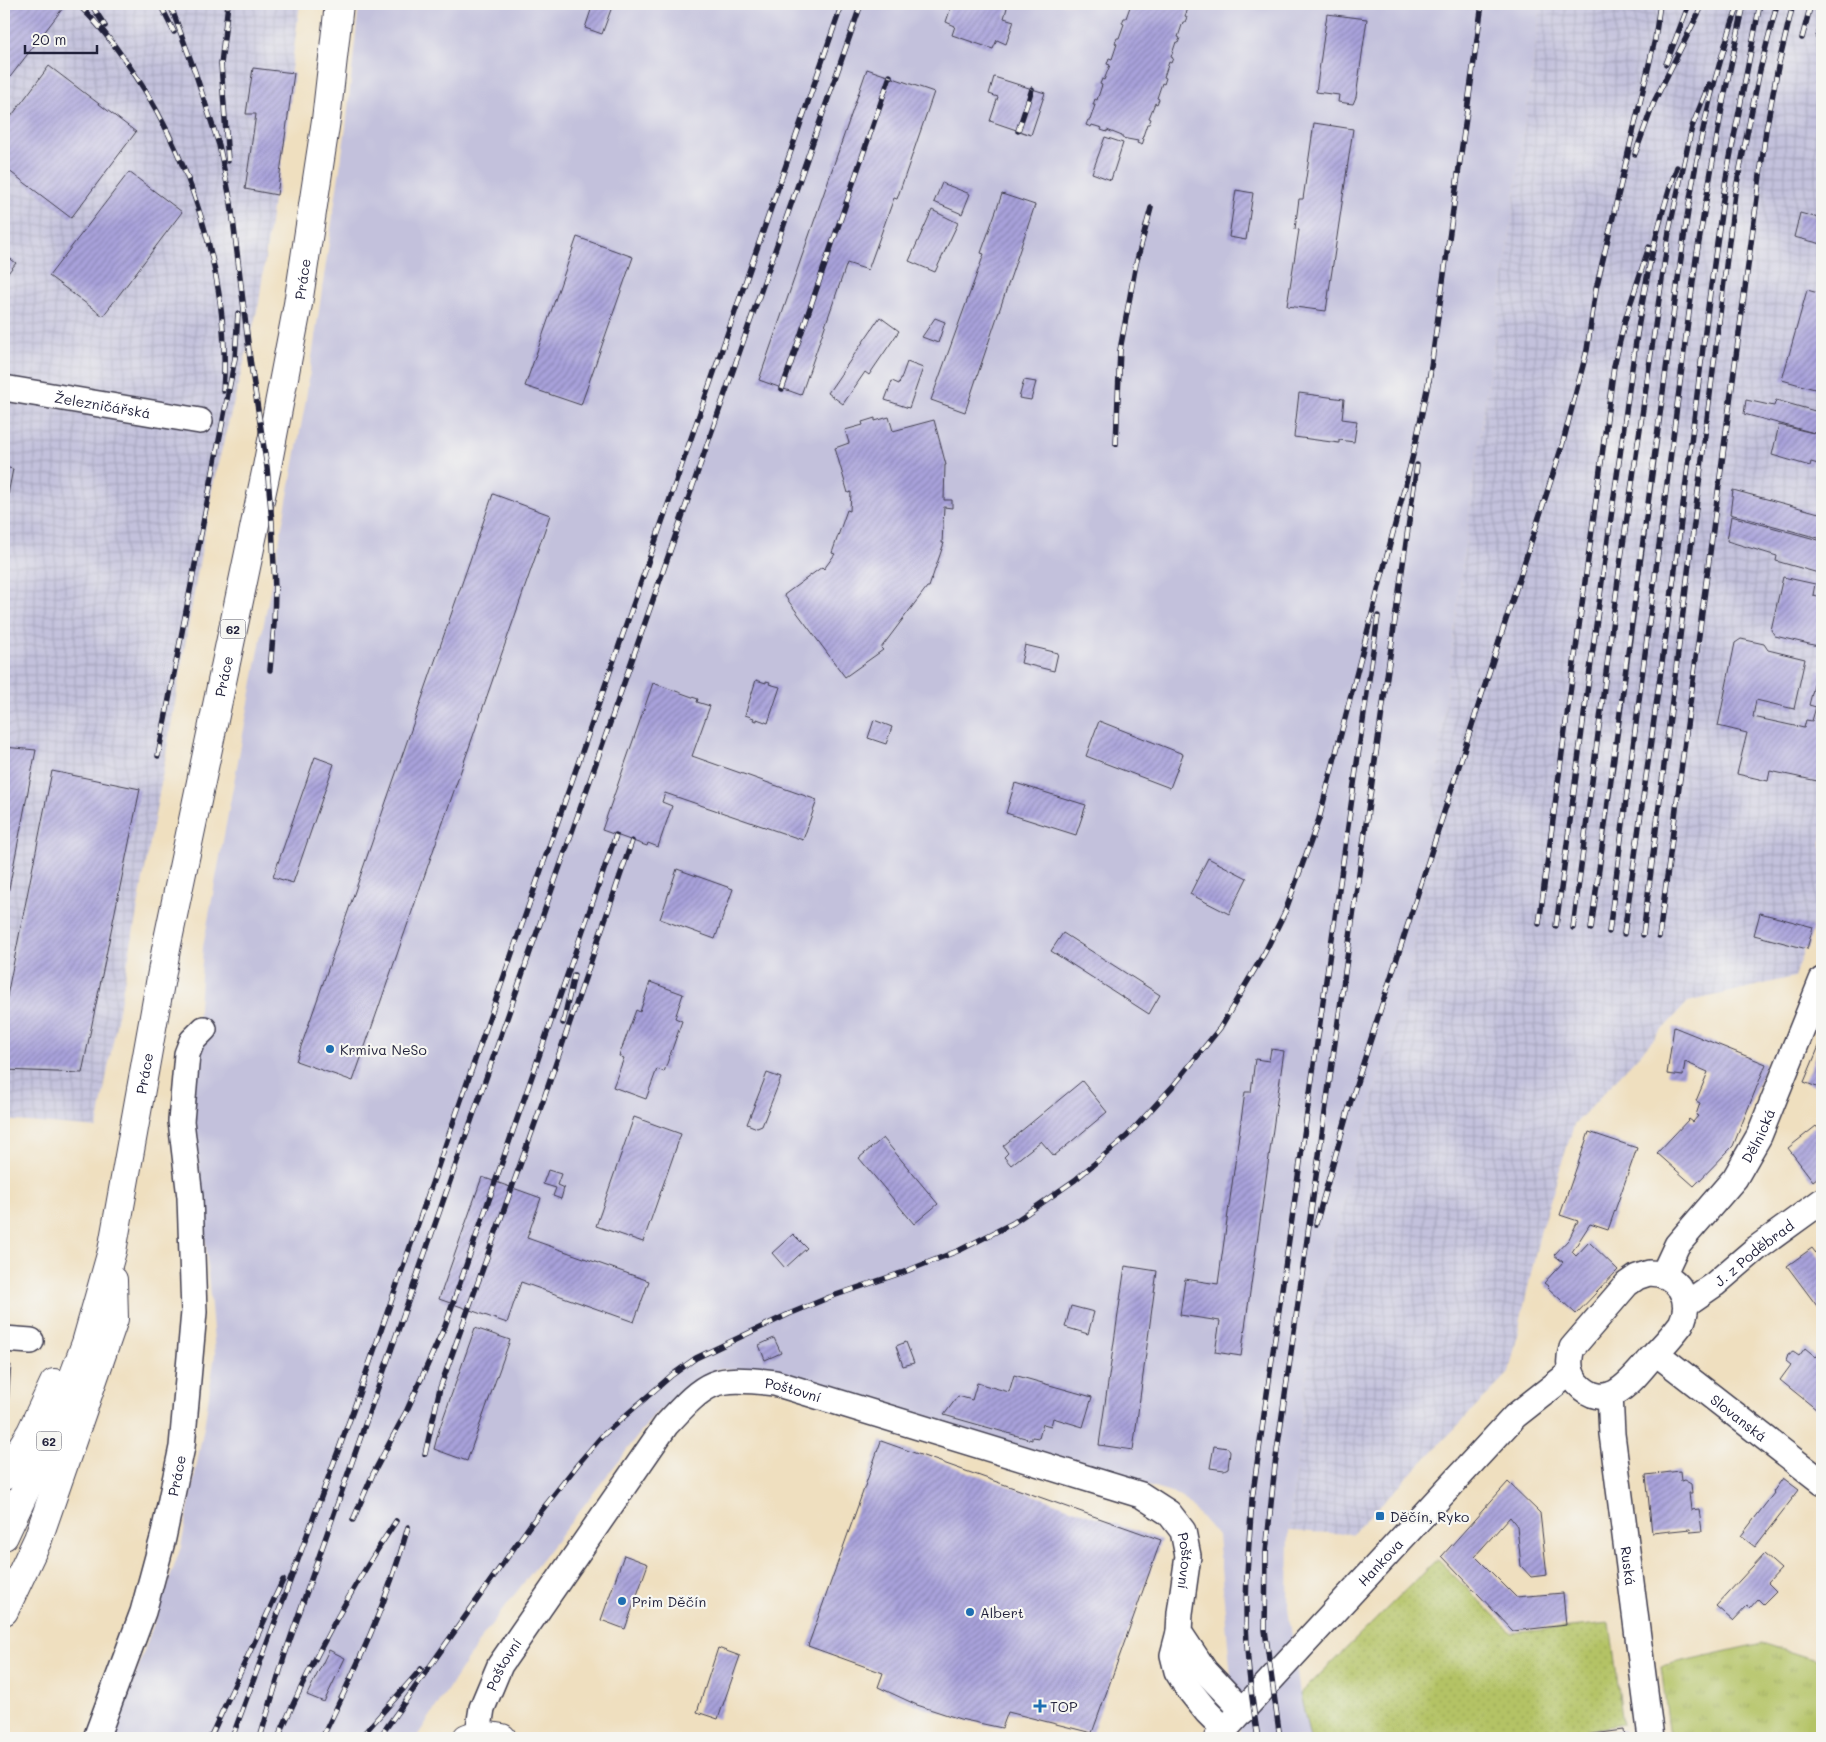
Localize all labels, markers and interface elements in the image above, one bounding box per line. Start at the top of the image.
scale bar [25,22,98,54]
text: 20 m [32,29,66,49]
street label: Práce [289,257,314,301]
street label: Železničářská [53,387,152,422]
road number: 62 [220,620,246,638]
street label: Práce [210,654,237,698]
place label: Krmiva NeSo [340,1040,427,1059]
marker: Krmiva NeSo [324,1043,336,1055]
street label: Práce [131,1051,157,1095]
street label: Dělnická [1736,1106,1779,1166]
street label: J. z Poděbrad [1710,1215,1797,1290]
street label: Poštovní [764,1372,824,1406]
street label: Slovanská [1707,1389,1771,1445]
road number: 62 [36,1432,62,1450]
street label: Práce [163,1453,190,1498]
place label: Děčín, Ryko [1390,1507,1469,1526]
marker: Děčín, Ryko [1374,1510,1386,1522]
street label: Poštovní [1174,1530,1197,1591]
street label: Hankova [1353,1534,1407,1590]
street label: Ruská [1617,1545,1641,1587]
place label: Prim Děčín [632,1592,706,1611]
marker: Prim Děčín [616,1595,628,1607]
place label: Albert [980,1603,1024,1622]
marker: Albert [964,1606,976,1618]
street label: Poštovní [481,1634,525,1693]
place label: TOP [1050,1697,1078,1716]
marker: TOP [1034,1700,1046,1712]

